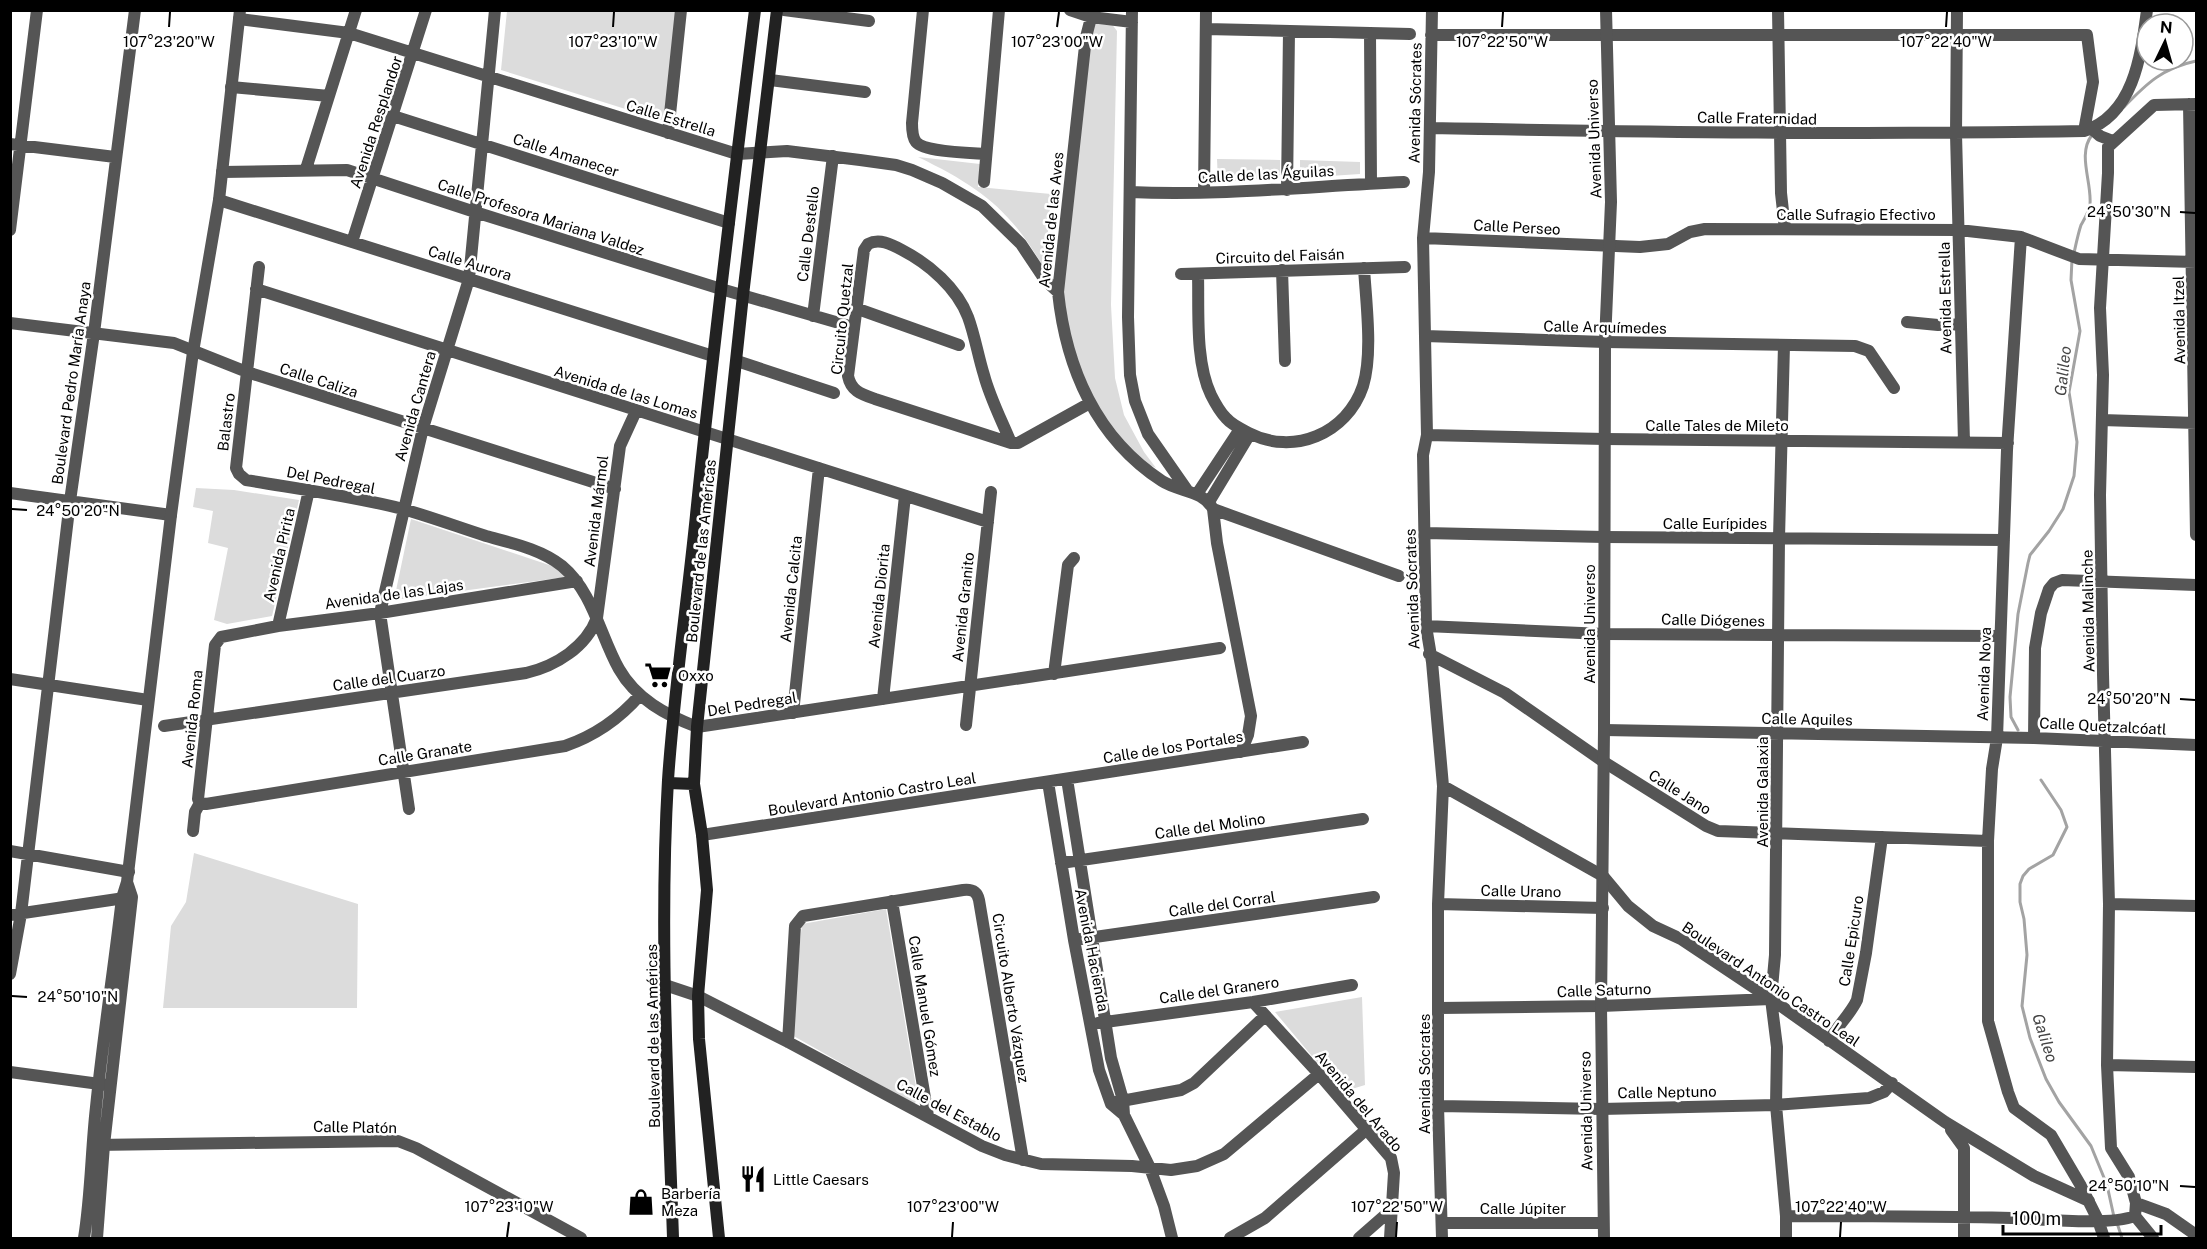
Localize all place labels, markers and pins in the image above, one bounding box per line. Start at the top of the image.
supermarket icon: Oxxo [643,660,673,690]
place label: Oxxo [678,667,714,684]
restaurant icon: Little Caesars [738,1164,768,1194]
place label: Little Caesars [773,1171,869,1188]
place label: Barbería Meza [661,1185,720,1219]
shop icon: Barbería Meza [626,1187,656,1217]

